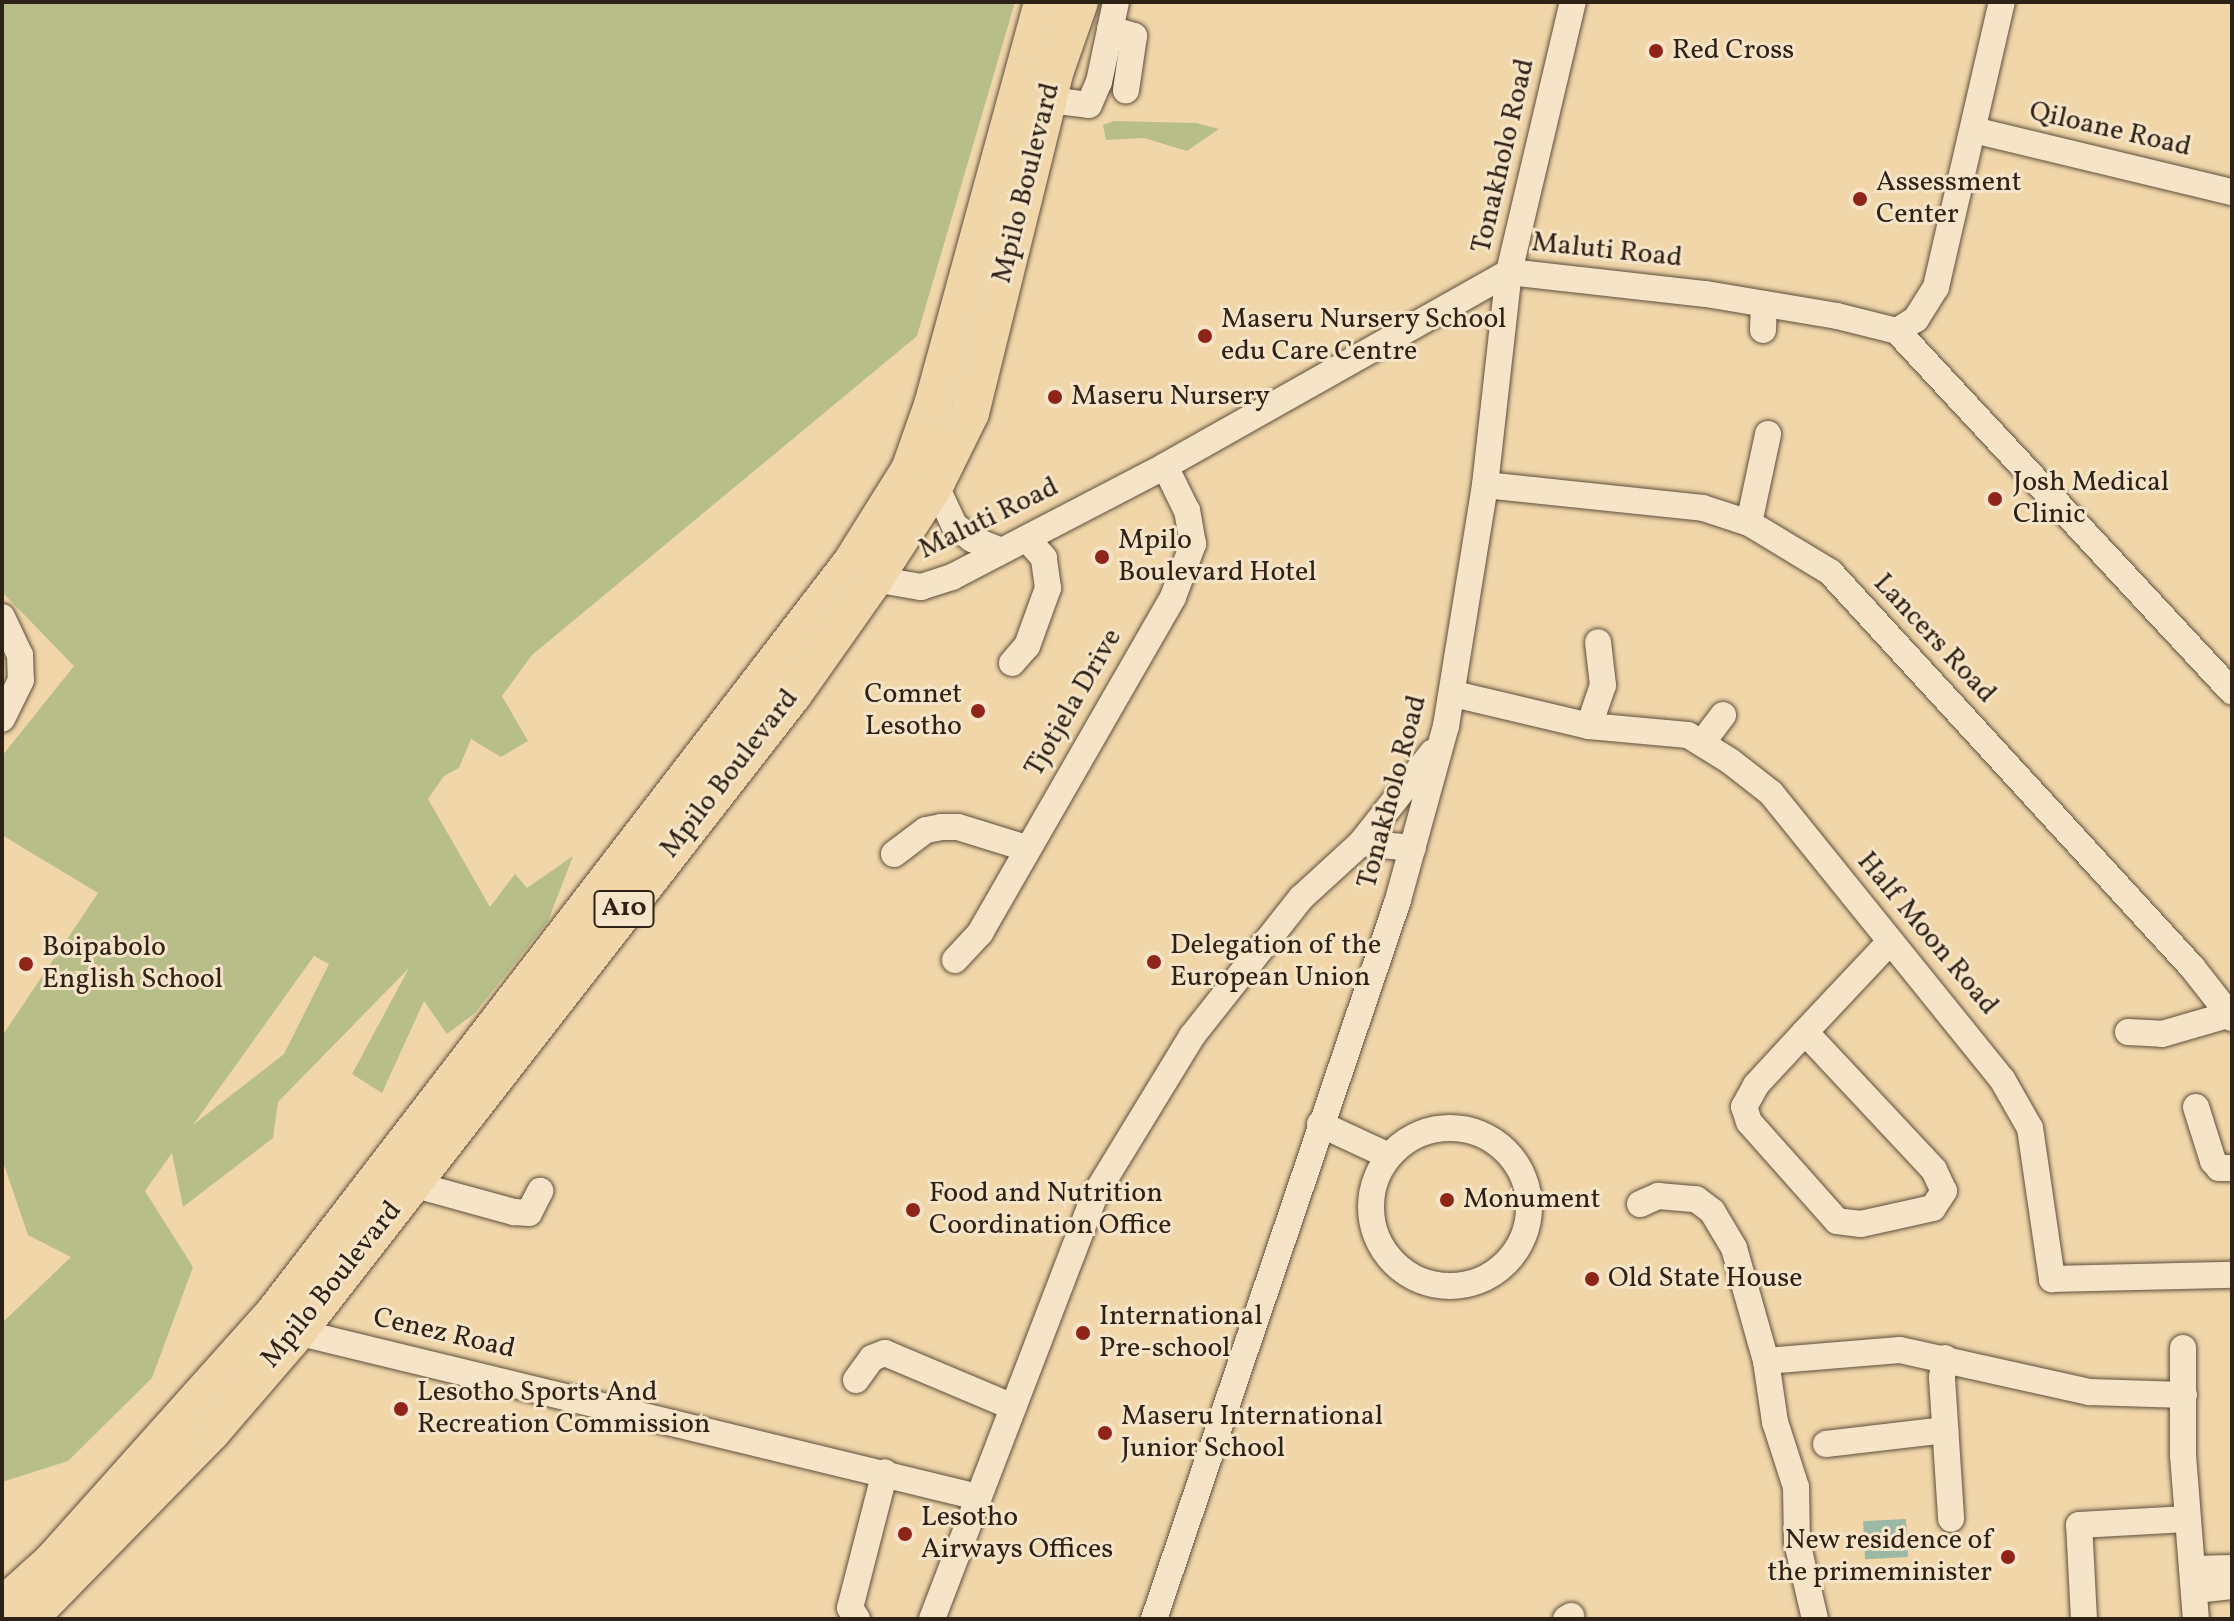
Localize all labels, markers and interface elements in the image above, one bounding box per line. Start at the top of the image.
place label: Red Cross [1672,34,1794,68]
marker: Red Cross [1647,42,1665,60]
street label: Tonakholo Road [1465,55,1543,257]
street label: Mpilo Boulevard [986,79,1068,287]
street label: Qiloane Road [2026,95,2194,165]
place label: Assessment Center [1876,166,2022,232]
marker: Assessment Center [1851,190,1869,208]
street label: Maluti Road [1530,226,1684,276]
place label: Maseru Nursery School edu Care Centre [1221,303,1507,369]
marker: Maseru Nursery School edu Care Centre [1196,327,1214,345]
place label: Maseru Nursery [1071,380,1270,414]
marker: Maseru Nursery [1046,388,1064,406]
place label: Josh Medical Clinic [2013,466,2169,532]
street label: Maluti Road [914,471,1064,567]
marker: Josh Medical Clinic [1984,488,2006,510]
place label: Mpilo Boulevard Hotel [1118,524,1317,590]
marker: Mpilo Boulevard Hotel [1093,548,1111,566]
street label: Lancers Road [1866,567,2002,711]
street label: Tjotjela Drive [1018,623,1130,783]
place label: Comnet Lesotho [864,678,962,744]
street label: Mpilo Boulevard [654,683,806,865]
street label: Tonakholo Road [1351,692,1435,892]
marker: Comnet Lesotho [969,702,987,720]
street label: Half Moon Road [1850,847,2004,1021]
road number: A10 [592,887,656,931]
place label: Delegation of the European Union [1170,929,1379,995]
place label: Boipabolo English School [42,931,223,997]
marker: Delegation of the European Union [1145,953,1163,971]
marker: Boipabolo English School [17,955,35,973]
place label: Food and Nutrition Coordination Office [929,1177,1172,1243]
place label: Monument [1463,1183,1601,1217]
marker: Monument [1438,1191,1456,1209]
street label: Mpilo Boulevard [254,1195,410,1375]
marker: Food and Nutrition Coordination Office [904,1201,922,1219]
place label: Old State House [1608,1262,1802,1296]
marker: Old State House [1583,1270,1601,1288]
place label: International Pre-school [1099,1300,1263,1366]
street label: Cenez Road [370,1301,518,1367]
marker: International Pre-school [1074,1324,1092,1342]
place label: Lesotho Sports And Recreation Commission [417,1376,711,1442]
marker: Lesotho Sports And Recreation Commission [392,1400,410,1418]
place label: Maseru International Junior School [1121,1400,1383,1466]
marker: Maseru International Junior School [1096,1424,1114,1442]
place label: Lesotho Airways Offices [921,1501,1113,1567]
place label: New residence of the primeminister [1767,1524,1992,1590]
marker: Lesotho Airways Offices [896,1525,914,1543]
marker: New residence of the primeminister [1999,1548,2017,1566]

